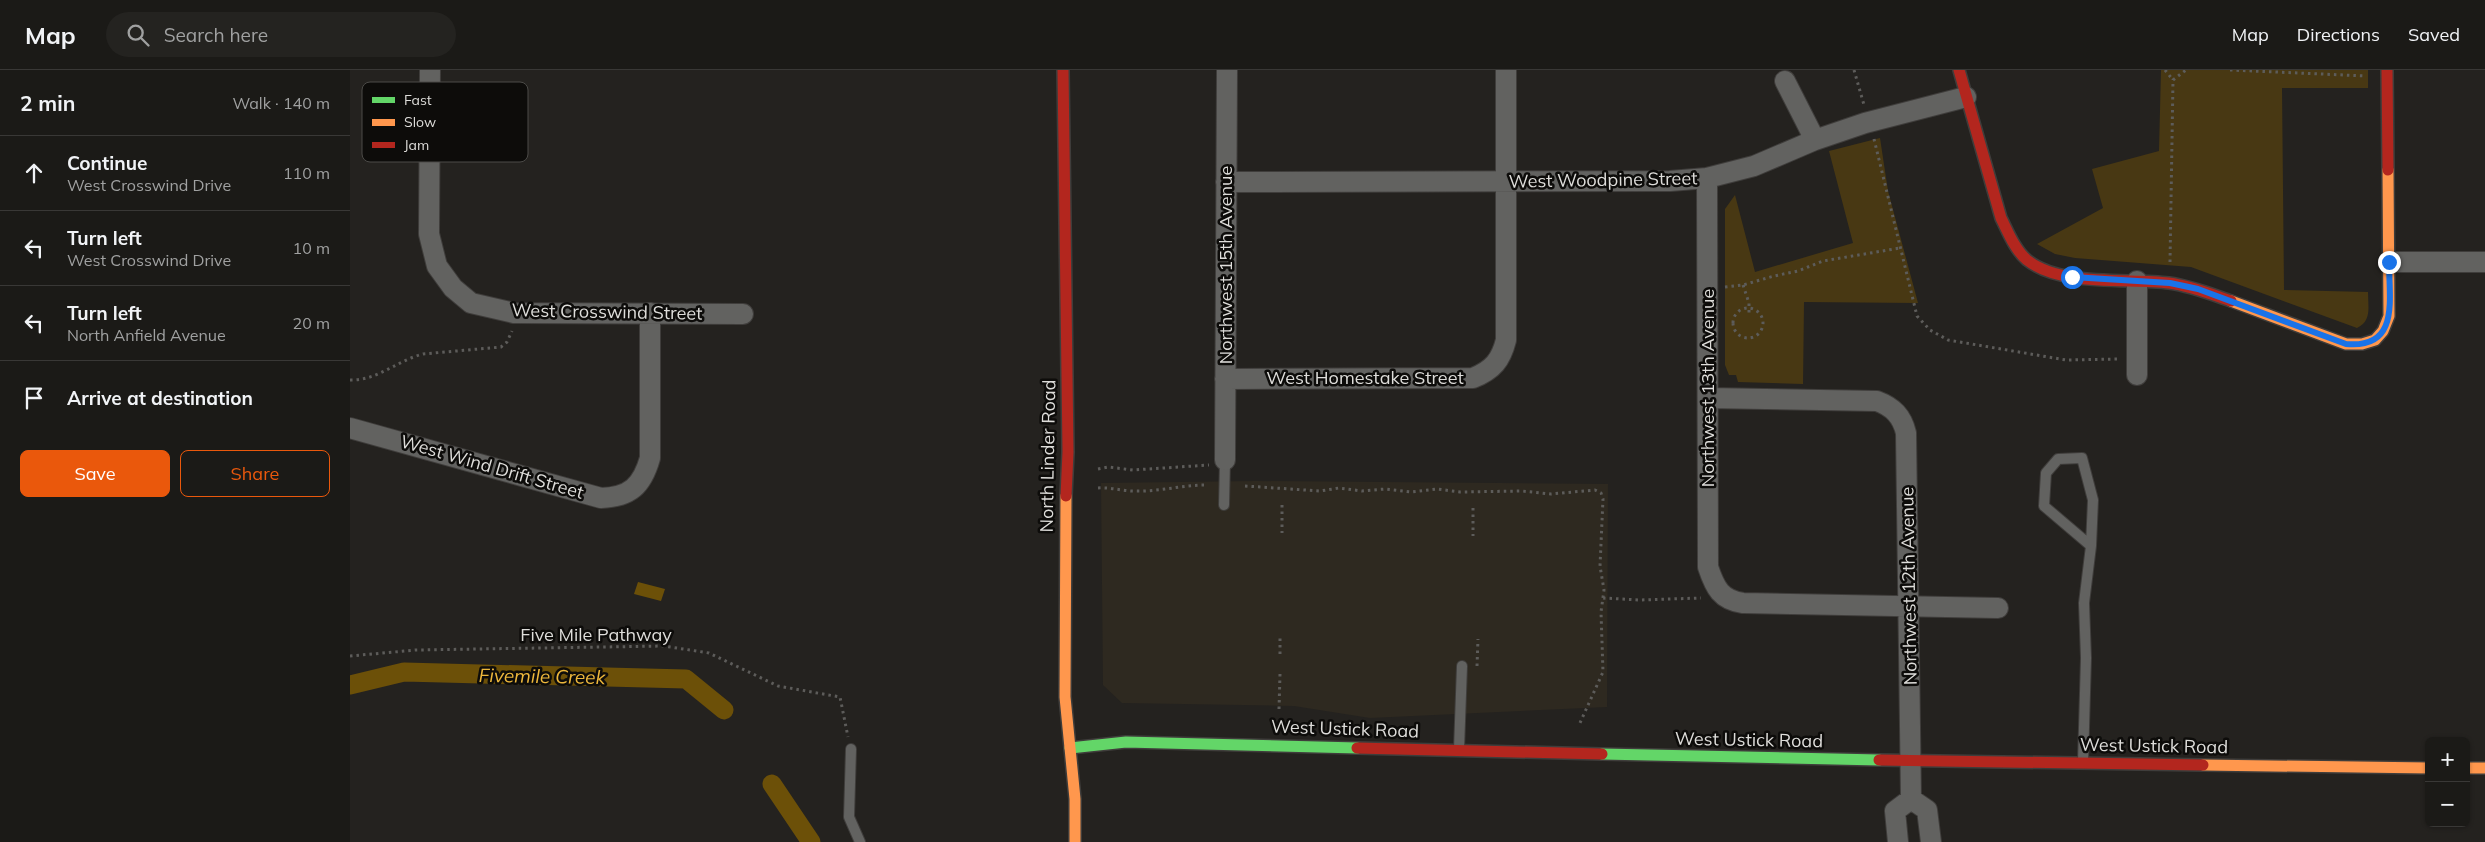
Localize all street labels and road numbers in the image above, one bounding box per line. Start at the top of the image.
street label: Northwest 15th Avenue [1214,166,1237,364]
street label: West Woodpine Street [1508,166,1698,193]
street label: Northwest 13th Avenue [1696,289,1719,487]
street label: West Crosswind Street [511,298,703,325]
street label: West Homestake Street [1266,366,1464,389]
street label: North Linder Road [1035,379,1060,533]
street label: West Wind Drift Street [398,429,586,504]
street label: Northwest 12th Avenue [1895,487,1922,685]
street label: Five Mile Pathway [520,623,672,646]
street label: West Ustick Road [1271,714,1419,743]
street label: West Ustick Road [1675,727,1823,752]
street label: West Ustick Road [2080,733,2228,758]

